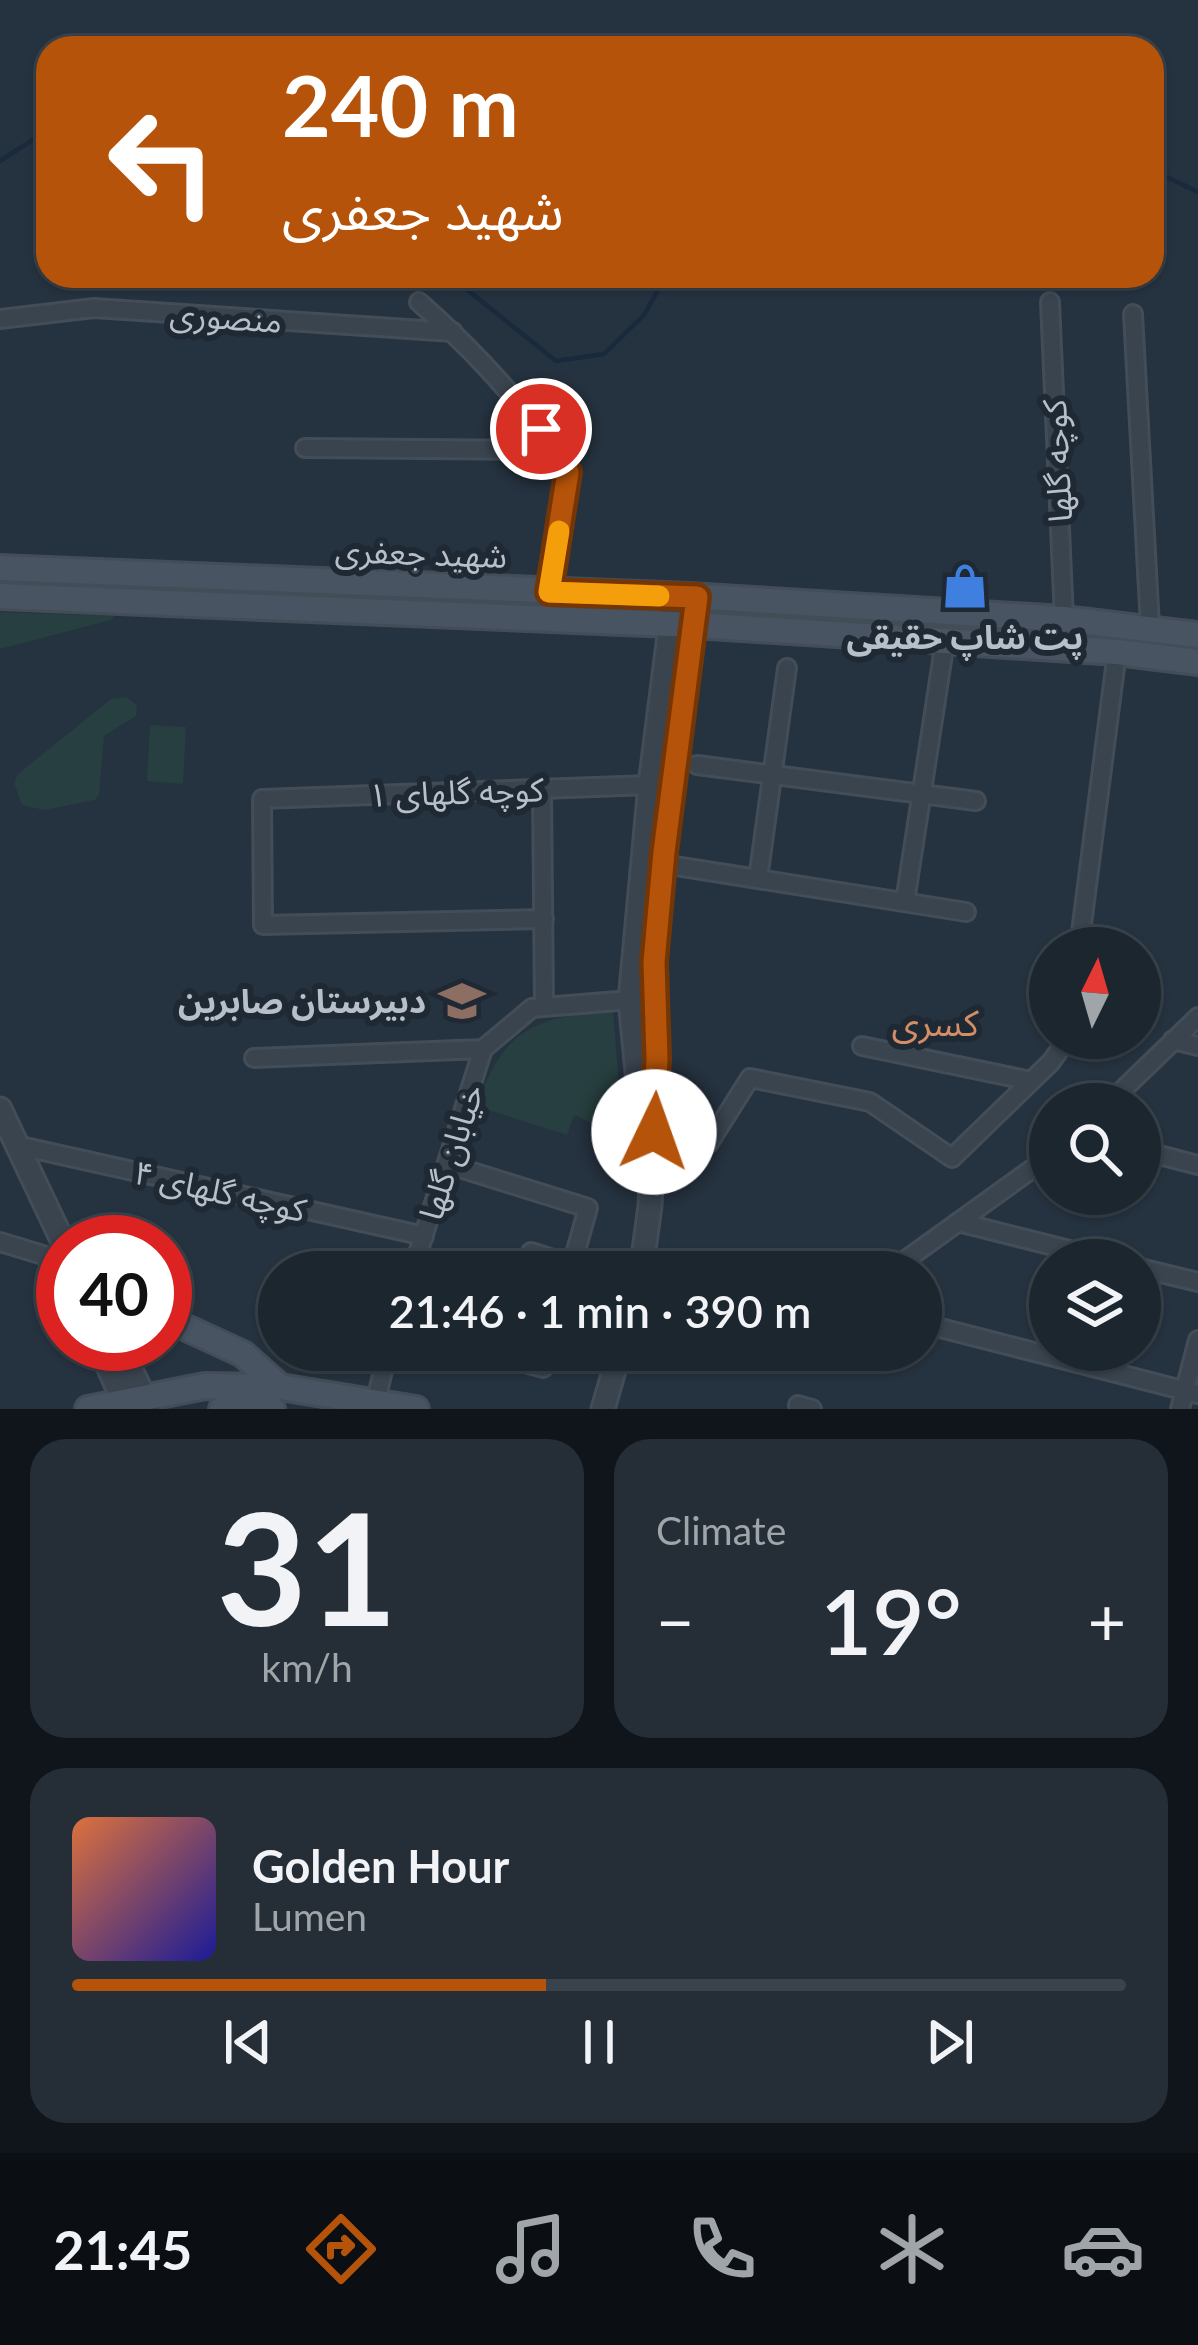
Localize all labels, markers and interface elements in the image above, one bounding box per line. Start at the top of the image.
text: 240 m [282,54,519,155]
icon: left [84,84,240,240]
text: شهید جعفری [282,177,564,242]
street label: منصوری [168,292,284,341]
pin [490,378,592,480]
icon: arrive [508,396,574,462]
street label: کوچه گلها [1033,398,1082,523]
street label: شهید جعفری [334,529,508,576]
shop icon: پت شاپ حقیقی [940,561,990,611]
place label: پت شاپ حقیقی [847,616,1083,661]
street label: کوچه گلهای ۱ [368,768,545,817]
north arrow [1029,927,1161,1059]
map controls [1029,927,1161,1371]
school or university icon: دبیرستان صابرین [437,976,487,1026]
place label: دبیرستان صابرین [178,980,426,1021]
district label: کسری [891,1000,980,1045]
position arrow [591,1069,717,1195]
street label: خیابان گلها [409,1079,492,1225]
button: search [1029,1083,1161,1215]
street label: کوچه گلهای ۴ [130,1151,311,1232]
speed limit sign: 40 [36,1215,192,1371]
button: layers [1029,1239,1161,1371]
text: 21:46 · 1 min · 390 m [389,1284,811,1338]
text: 31 [217,1472,397,1659]
text: Climate [656,1507,786,1553]
text: 19° [820,1566,962,1674]
text: − [656,1581,694,1660]
text: + [1088,1581,1126,1660]
text: km/h [261,1644,353,1690]
text: Golden Hour [252,1839,509,1893]
text: Lumen [252,1893,367,1939]
icon: previous [215,2009,281,2075]
icon: pause [566,2009,632,2075]
icon: next [917,2009,983,2075]
icon: directions [299,2207,383,2291]
icon: music [489,2207,573,2291]
icon: phone [680,2207,764,2291]
icon: climate [870,2207,954,2291]
icon: car [1061,2207,1145,2291]
text: 21:45 [53,2217,192,2282]

